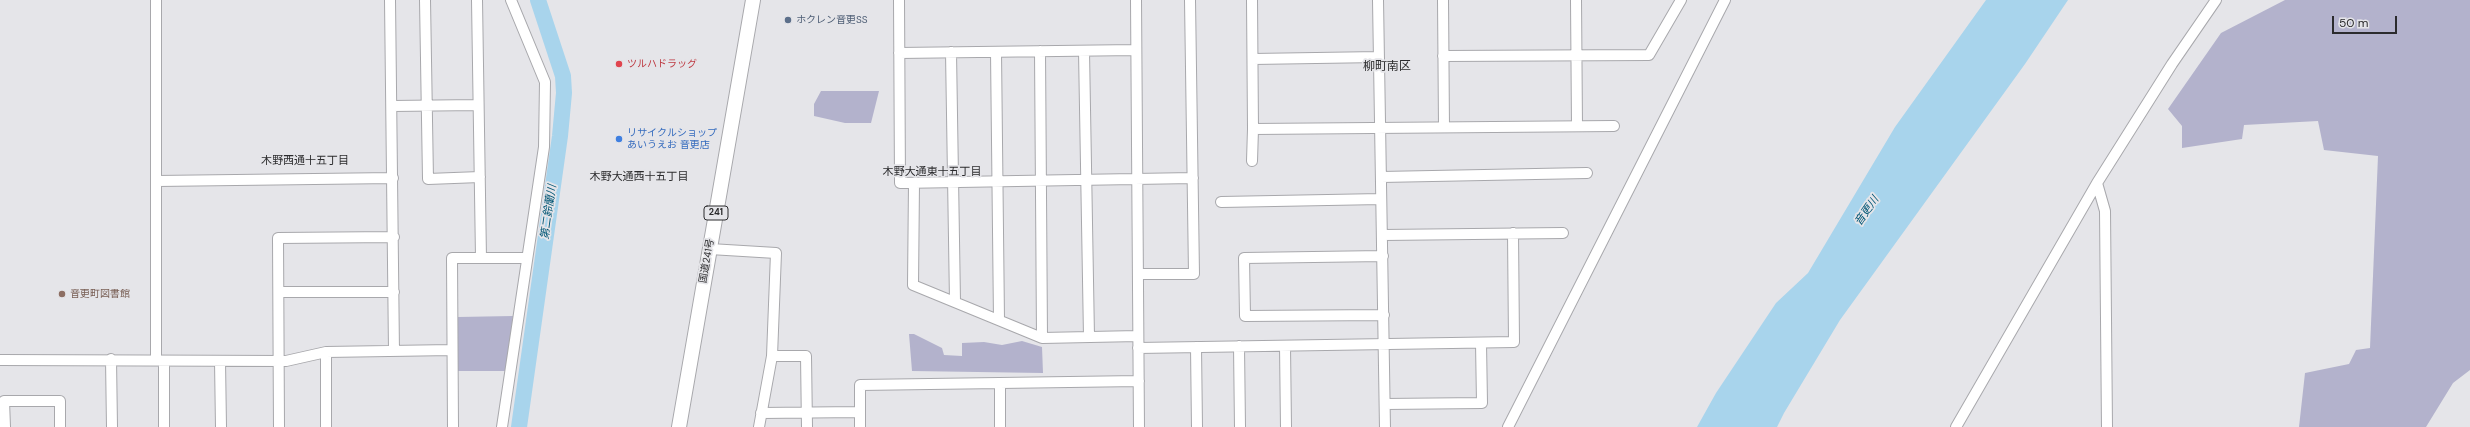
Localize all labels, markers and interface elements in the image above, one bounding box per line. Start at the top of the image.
scale bar [2334,8,2399,34]
place label: ホクレン音更SS [796,14,868,26]
marker: ホクレン音更SS [783,15,793,25]
text: 50 m [2339,15,2368,31]
place label: ツルハドラッグ [627,58,697,70]
marker: ツルハドラッグ [614,59,624,69]
district label: 柳町南区 [1363,60,1411,74]
place label: リサイクルショップ あいうえお 音更店 [627,127,717,150]
marker: リサイクルショップ あいうえお 音更店 [614,134,624,144]
district label: 木野西通十五丁目 [261,154,349,168]
district label: 木野大通東十五丁目 [883,165,981,179]
district label: 木野大通西十五丁目 [590,170,688,184]
water label: 第二鈴蘭川 [539,184,559,240]
water label: 音更川 [1852,194,1882,228]
road number: 241 [704,206,728,220]
street label: 国道241号 [697,238,717,284]
place label: 音更町図書館 [70,288,130,300]
marker: 音更町図書館 [57,289,67,299]

